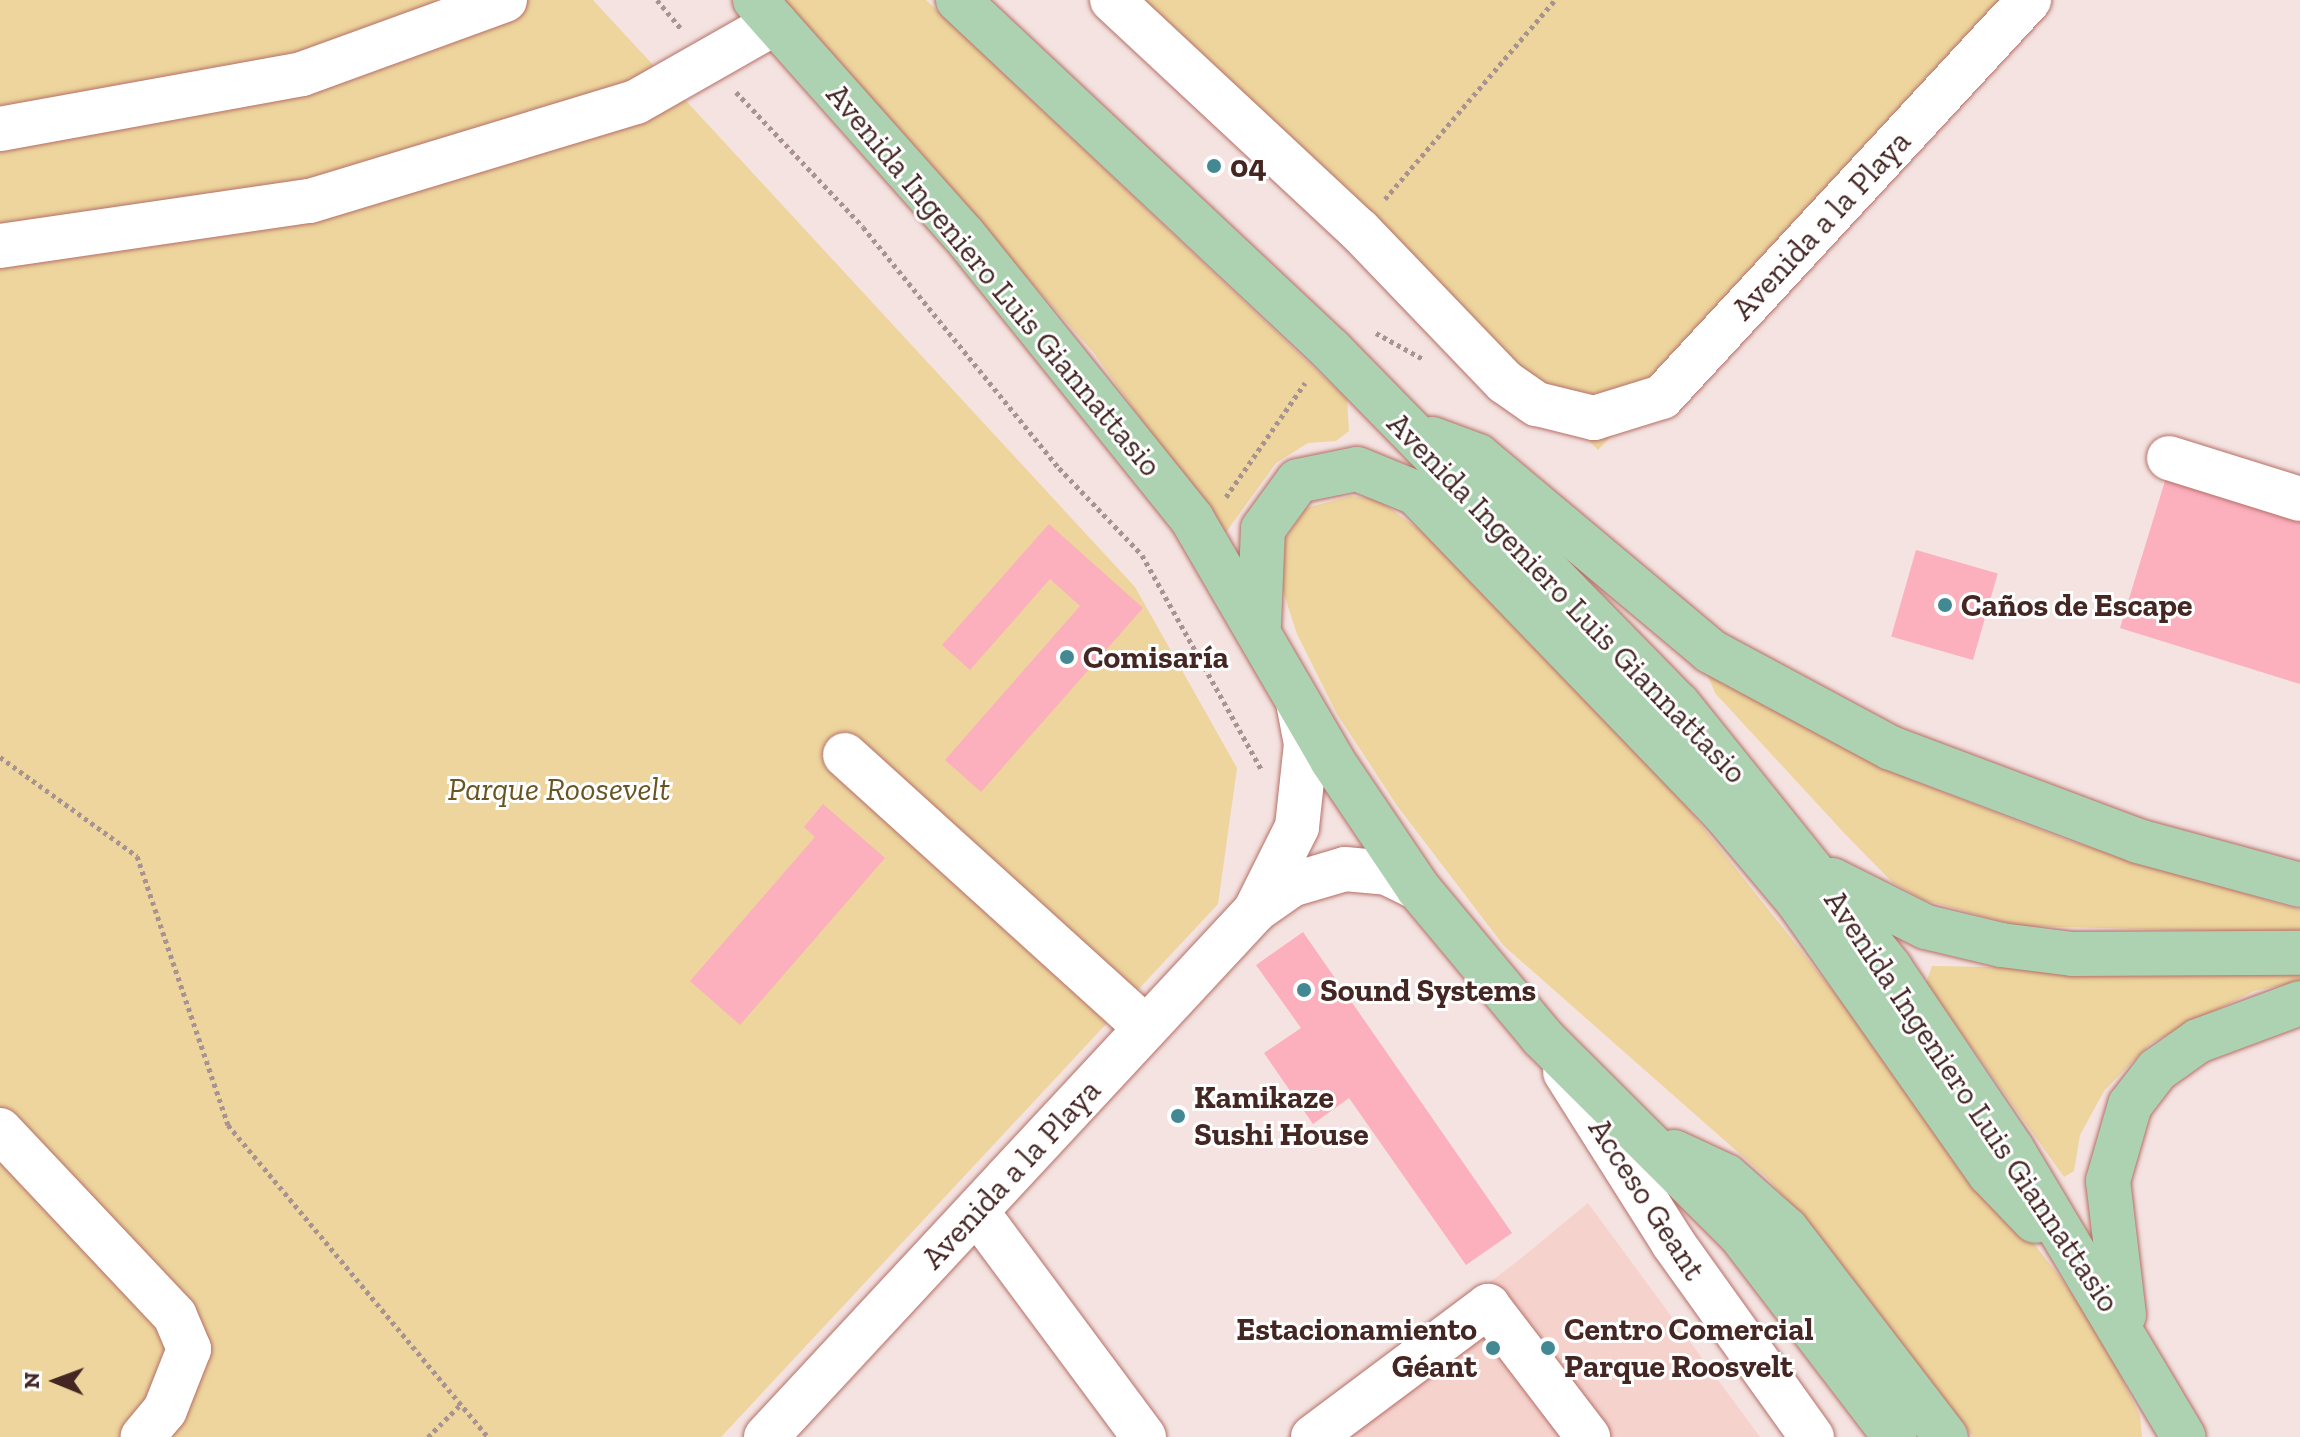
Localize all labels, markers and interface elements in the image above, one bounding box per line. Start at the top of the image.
street label: Avenida Ingeniero Luis Giannattasio [818,76,1170,484]
street label: Avenida a la Playa [1723,122,1919,328]
place label: 04 [1230,147,1267,185]
marker: 04 [1205,157,1223,175]
street label: Avenida Ingeniero Luis Giannattasio [1379,404,1755,792]
place label: Caños de Escape [1961,586,2193,624]
marker: Caños de Escape [1936,596,1954,614]
place label: Comisaría [1083,638,1229,676]
marker: Comisaría [1058,648,1076,666]
park label: Parque Roosevelt [448,770,670,808]
street label: Avenida Ingeniero Luis Giannattasio [1816,883,2128,1319]
place label: Sound Systems [1320,971,1536,1009]
marker: Sound Systems [1295,981,1313,999]
street label: Avenida a la Playa [913,1071,1109,1277]
place label: Kamikaze Sushi House [1194,1079,1369,1154]
marker: Kamikaze Sushi House [1169,1107,1187,1125]
street label: Acceso Geant [1580,1111,1714,1287]
place label: Estacionamiento Géant [1236,1311,1477,1386]
place label: Centro Comercial Parque Roosvelt [1564,1311,1814,1386]
marker: Estacionamiento Géant [1484,1339,1502,1357]
marker: Centro Comercial Parque Roosvelt [1539,1339,1557,1357]
north arrow [16,1341,96,1421]
text: N [18,1372,45,1389]

